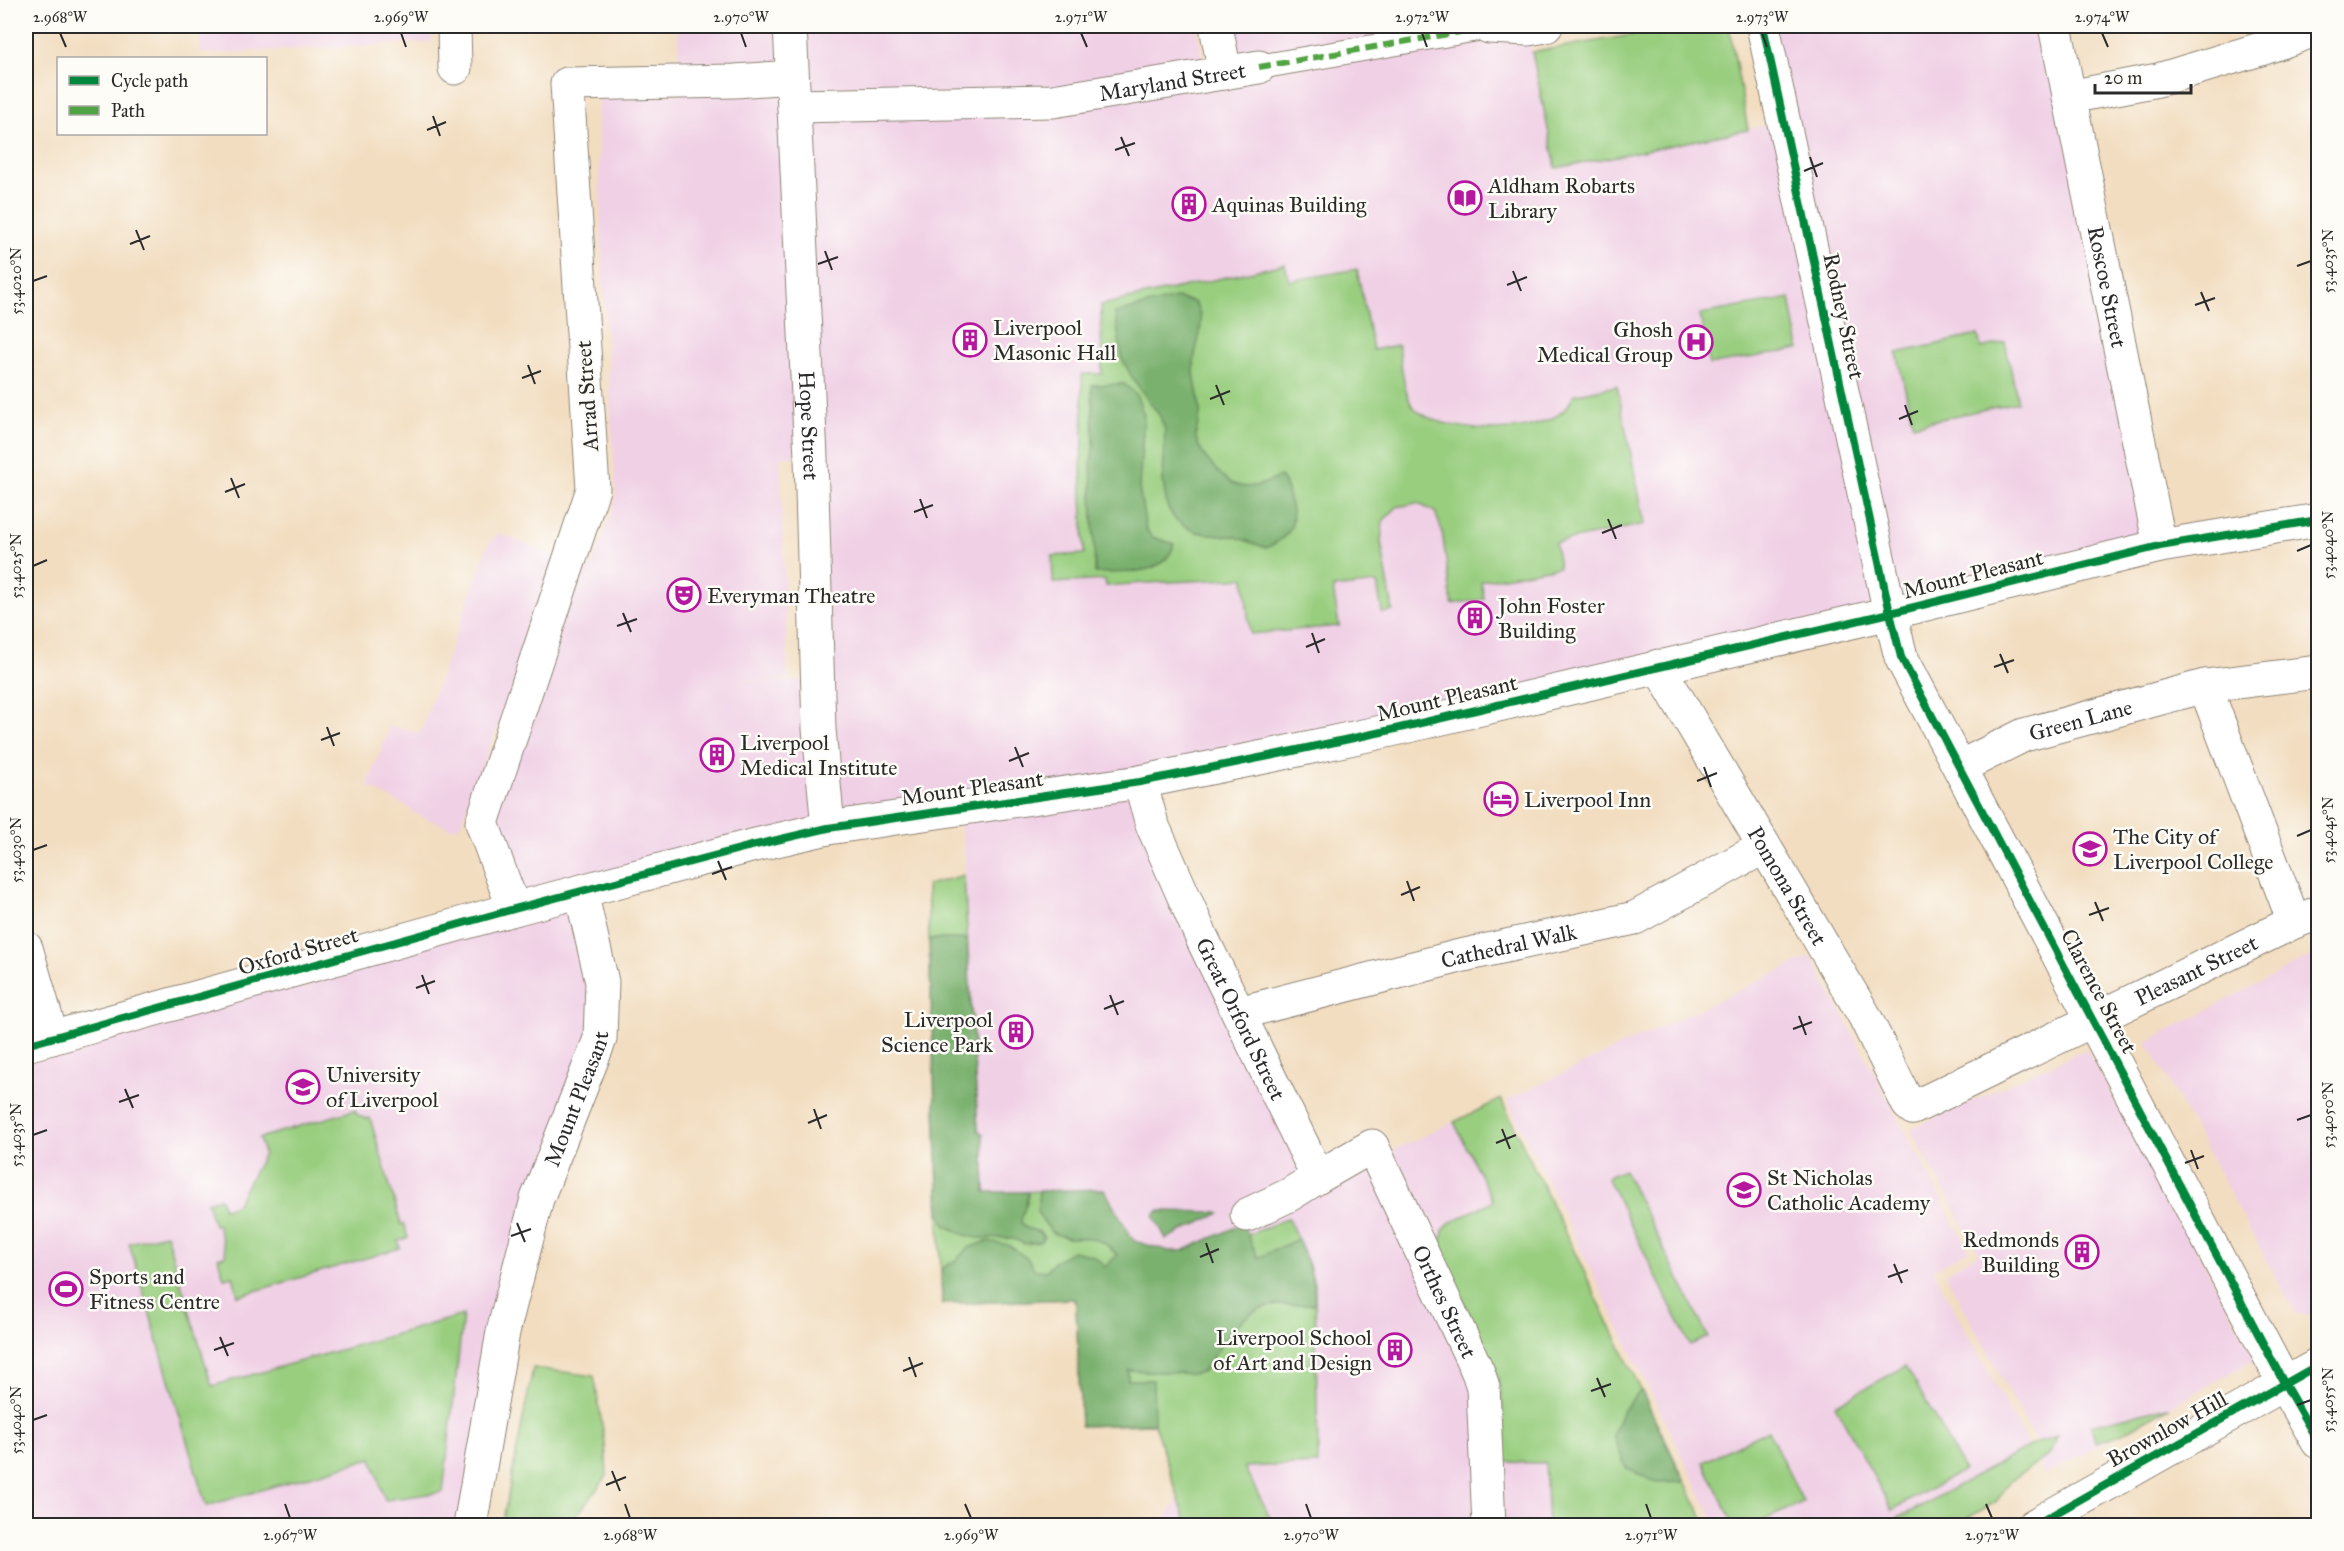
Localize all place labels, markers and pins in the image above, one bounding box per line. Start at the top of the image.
place label: Aldham Robarts Library [1487,172,1635,224]
library icon: Aldham Robarts Library [1447,180,1483,216]
building icon: Aquinas Building [1171,186,1207,222]
place label: Aquinas Building [1211,191,1367,218]
place label: Liverpool Masonic Hall [993,314,1116,366]
place label: Ghosh Medical Group [1537,316,1673,368]
building icon: Liverpool Masonic Hall [952,322,988,358]
hospital icon: Ghosh Medical Group [1678,324,1714,360]
theatre icon: Everyman Theatre [666,577,702,613]
place label: Everyman Theatre [707,582,875,609]
place label: John Foster Building [1496,592,1606,644]
building icon: John Foster Building [1457,600,1493,636]
place label: Liverpool Medical Institute [740,729,897,781]
building icon: Liverpool Medical Institute [699,737,735,773]
hotel icon: Liverpool Inn [1483,781,1519,817]
place label: Liverpool Inn [1524,786,1651,813]
place label: The City of Liverpool College [2113,823,2273,875]
school or university icon: The City of Liverpool College [2072,831,2108,867]
place label: Liverpool Science Park [881,1006,994,1058]
building icon: Liverpool Science Park [998,1014,1034,1050]
place label: University of Liverpool [326,1061,439,1113]
school or university icon: University of Liverpool [285,1069,321,1105]
place label: St Nicholas Catholic Academy [1767,1164,1931,1216]
school or university icon: St Nicholas Catholic Academy [1726,1172,1762,1208]
place label: Redmonds Building [1963,1226,2060,1278]
building icon: Redmonds Building [2064,1234,2100,1270]
place label: Sports and Fitness Centre [89,1263,220,1315]
sports icon: Sports and Fitness Centre [48,1271,84,1307]
place label: Liverpool School of Art and Design [1213,1324,1372,1376]
building icon: Liverpool School of Art and Design [1377,1332,1413,1368]

